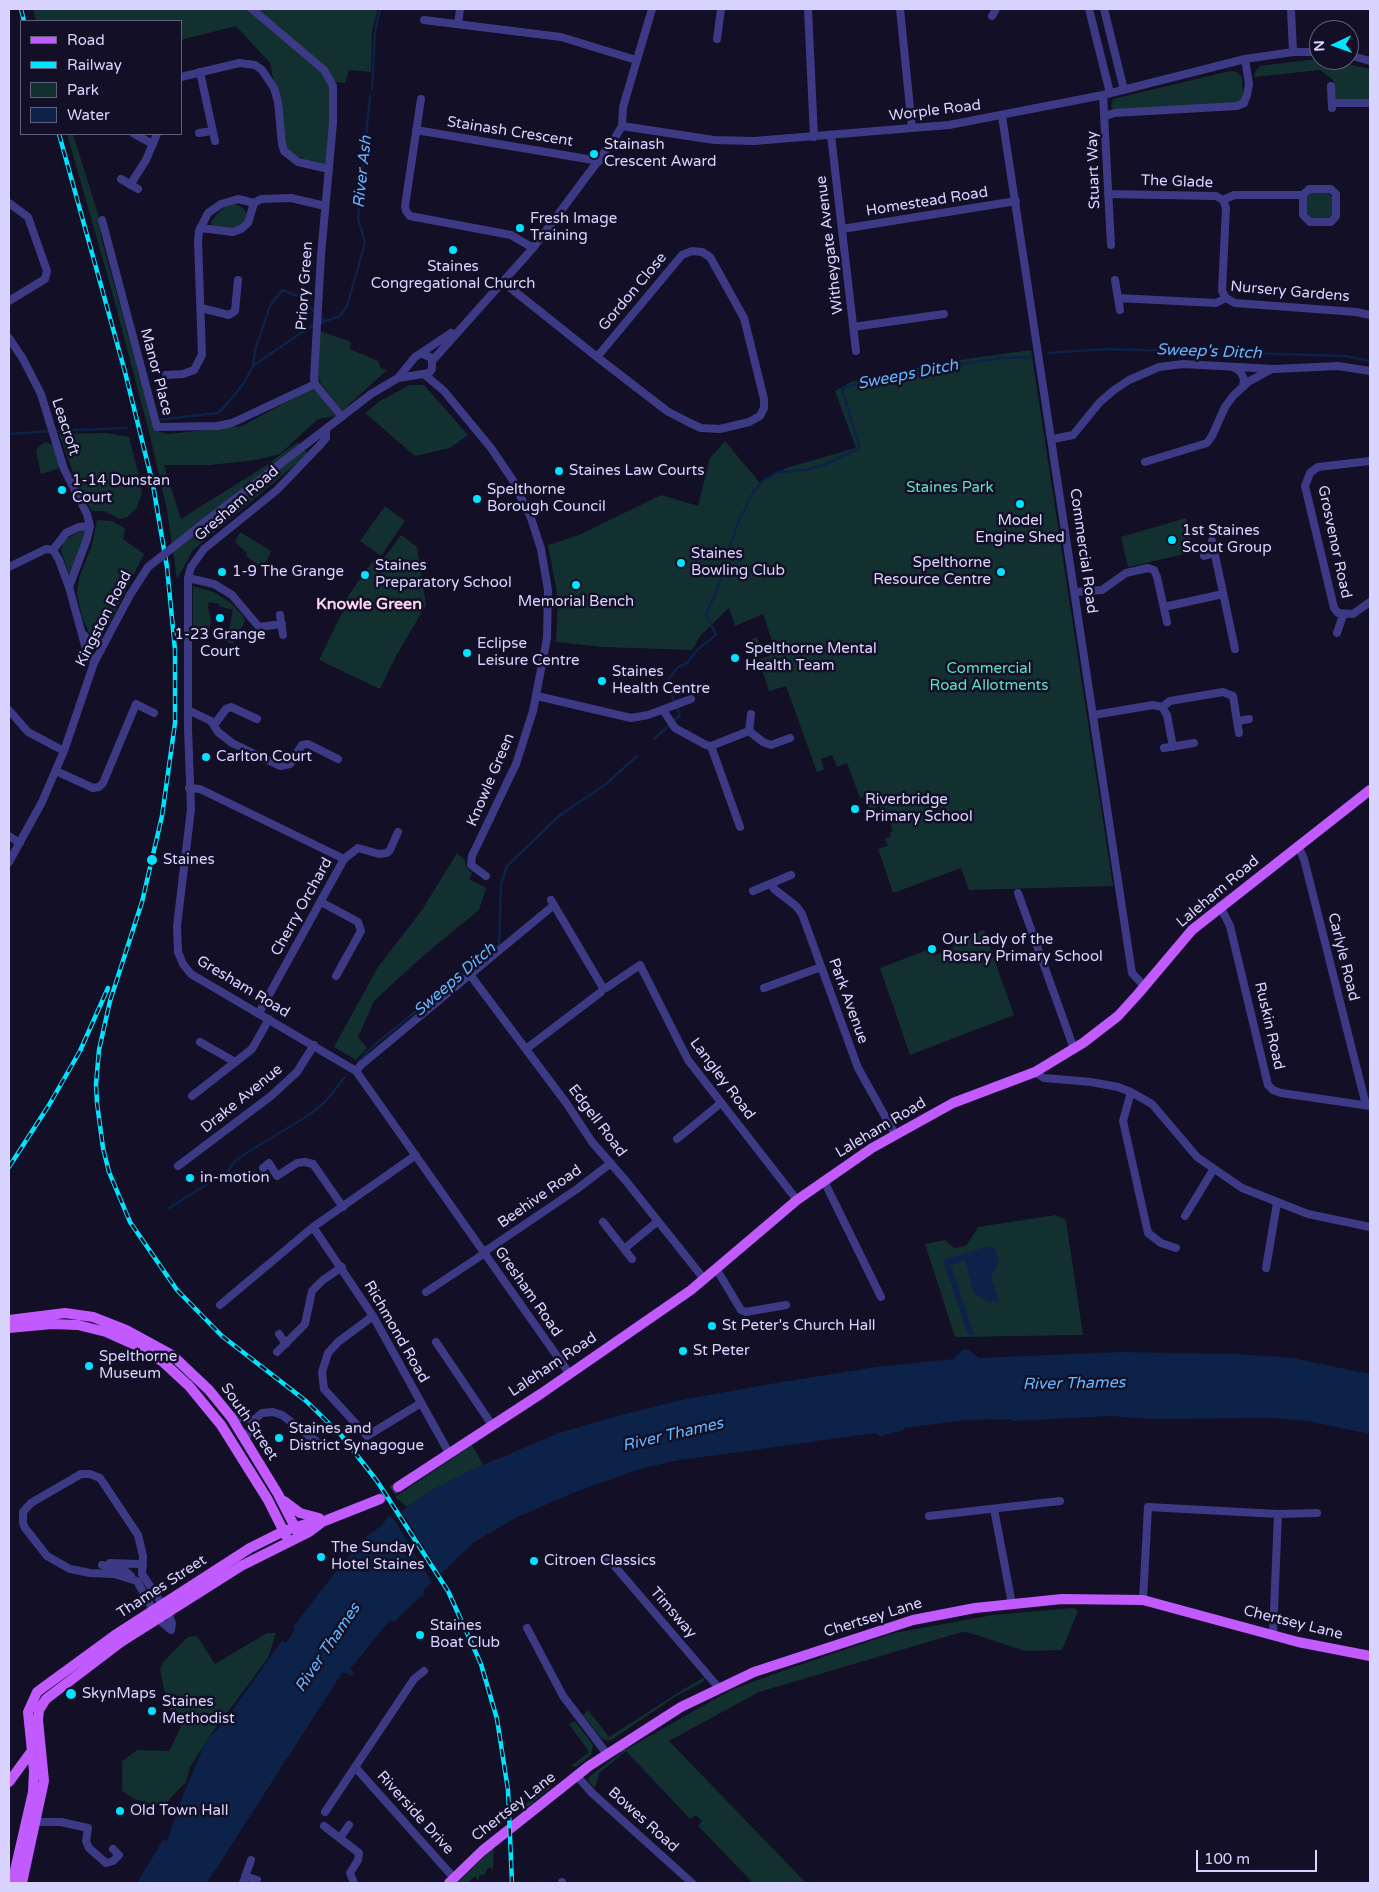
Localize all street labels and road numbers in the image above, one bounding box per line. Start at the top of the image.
street label: Worple Road [888,96,982,126]
street label: Stainash Crescent [446,113,574,151]
street label: Stuart Way [1084,130,1104,210]
street label: The Glade [1141,172,1213,192]
street label: Witheygate Avenue [813,175,847,315]
street label: Homestead Road [865,183,989,221]
street label: Priory Green [293,241,317,331]
street label: Gordon Close [595,249,671,335]
street label: Nursery Gardens [1230,278,1350,306]
street label: Manor Place [136,326,176,418]
street label: Leacroft [47,396,83,458]
street label: Gresham Road [191,463,283,545]
street label: Grosvenor Road [1313,484,1355,600]
street label: Commercial Road [1065,487,1101,615]
street label: Kingston Road [72,568,136,670]
street label: Knowle Green [463,731,519,829]
street label: Laleham Road [1173,852,1263,932]
street label: Cherry Orchard [268,855,336,959]
street label: Carlyle Road [1323,911,1363,1003]
street label: Gresham Road [193,952,293,1022]
street label: Park Avenue [824,956,872,1046]
street label: Ruskin Road [1250,980,1288,1072]
street label: Langley Road [685,1035,759,1123]
street label: Drake Avenue [198,1061,286,1137]
street label: Edgell Road [564,1081,630,1161]
street label: Laleham Road [833,1094,929,1162]
street label: Beehive Road [495,1161,585,1233]
street label: Gresham Road [490,1244,566,1340]
street label: Richmond Road [360,1278,432,1386]
street label: Laleham Road [506,1329,600,1401]
street label: South Street [217,1380,281,1464]
street label: Thames Street [114,1551,210,1623]
street label: Timsway [646,1584,700,1642]
street label: Chertsey Lane [822,1595,924,1641]
street label: Chertsey Lane [1241,1602,1345,1644]
street label: Riverside Drive [373,1768,457,1858]
street label: Chertsey Lane [468,1769,560,1845]
street label: Bowes Road [604,1784,682,1856]

